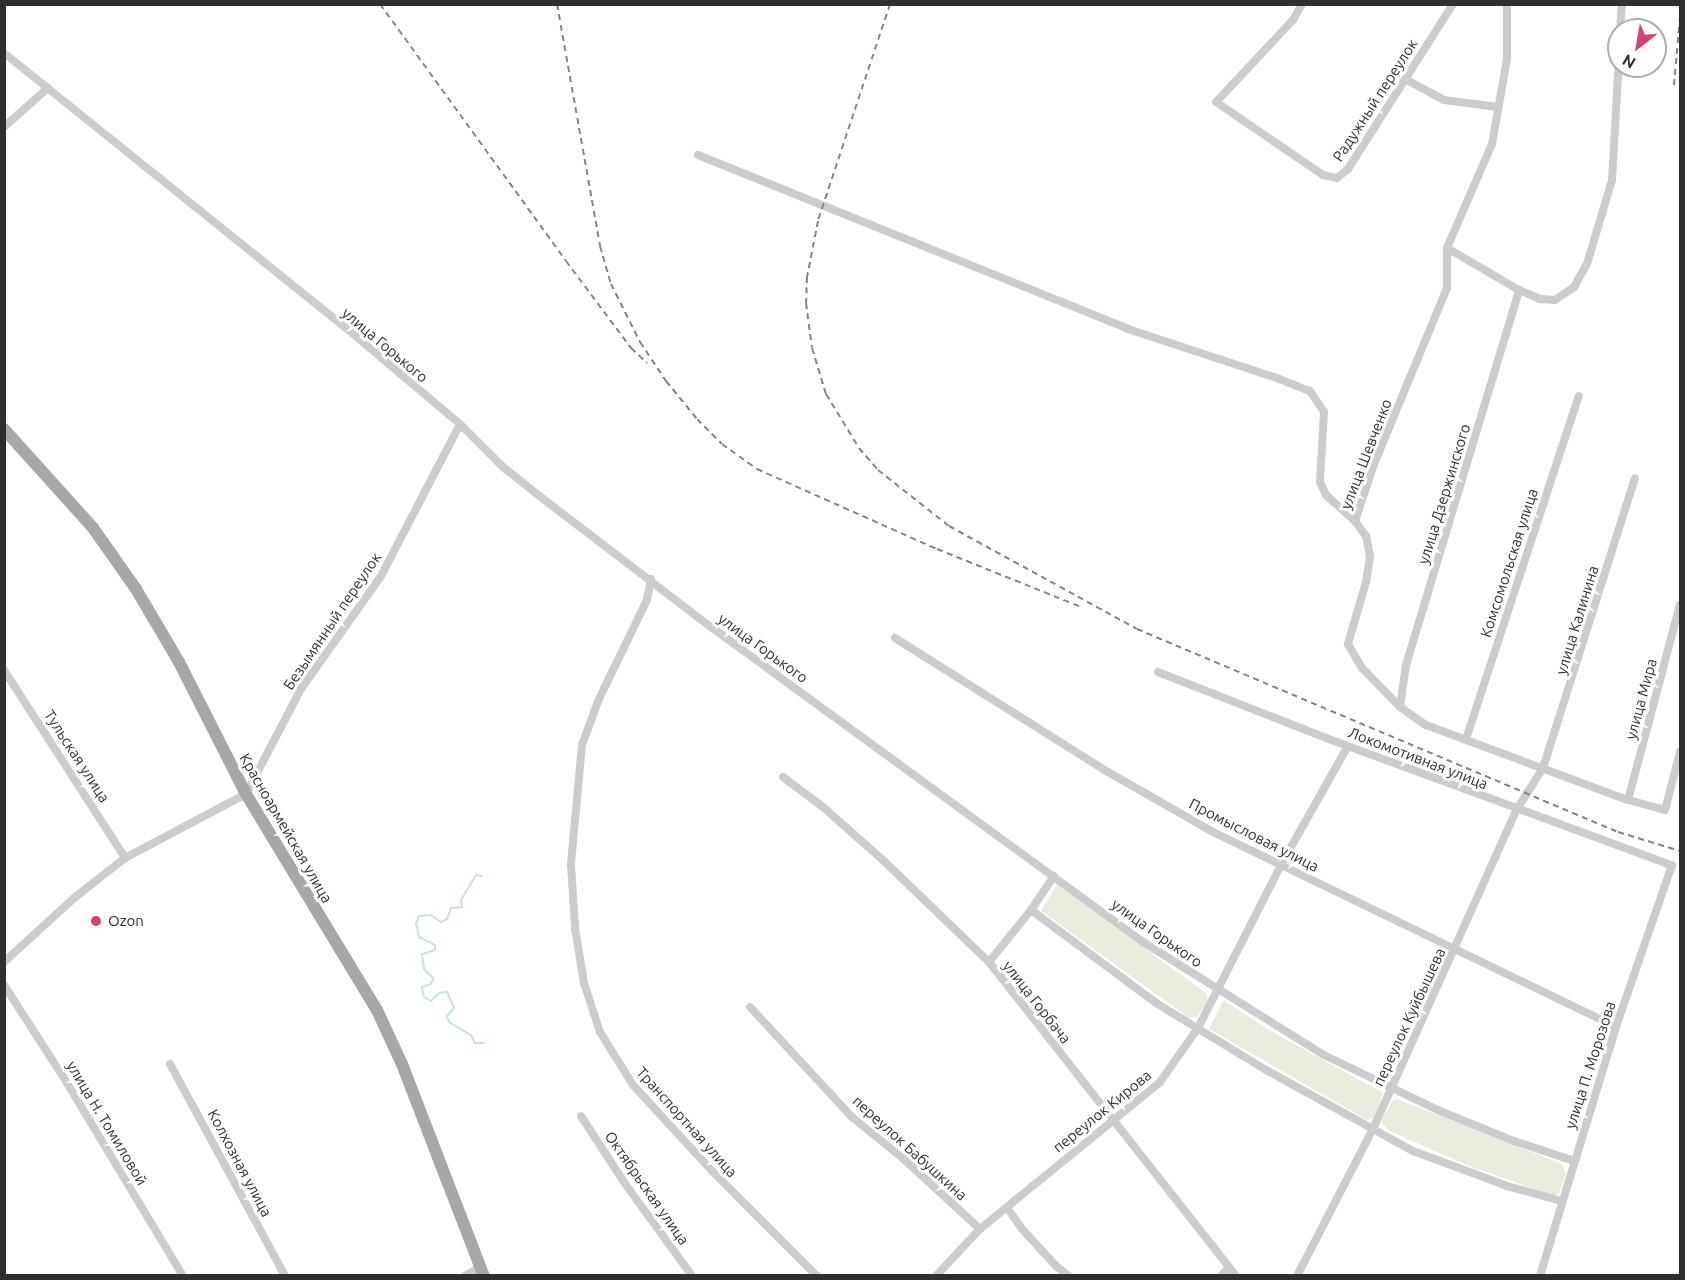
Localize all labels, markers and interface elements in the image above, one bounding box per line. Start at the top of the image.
north arrow [1607,18,1667,78]
street label: Радужный переулок [1329,35,1421,165]
text: N [1619,51,1639,73]
street label: улица Горького [338,304,432,386]
street label: улица Шевченко [1337,396,1395,512]
street label: улица Дзержинского [1414,422,1474,566]
street label: Комсомольская улица [1476,486,1542,640]
street label: Безымянный переулок [279,549,385,693]
street label: улица Калинина [1552,563,1602,677]
street label: улица Горького [715,609,811,687]
street label: улица Мира [1622,657,1660,741]
street label: Тульская улица [40,706,114,806]
street label: Локомотивная улица [1346,723,1490,793]
street label: Красноармейская улица [236,750,336,906]
street label: Промысловая улица [1186,794,1322,876]
street label: улица Горького [1108,895,1206,971]
place label: Ozon [108,912,144,930]
marker: Ozon [89,914,103,928]
street label: переулок Куйбышева [1369,945,1449,1089]
street label: улица Горбача [999,957,1075,1047]
street label: улица П. Морозова [1561,999,1619,1131]
street label: улица Н. Томиловой [63,1058,151,1188]
street label: Транспортная улица [633,1063,741,1181]
street label: переулок Кирова [1049,1066,1155,1156]
street label: переулок Бабушкина [849,1092,971,1204]
street label: Колхозная улица [204,1106,276,1220]
street label: Октябрьская улица [601,1128,693,1248]

